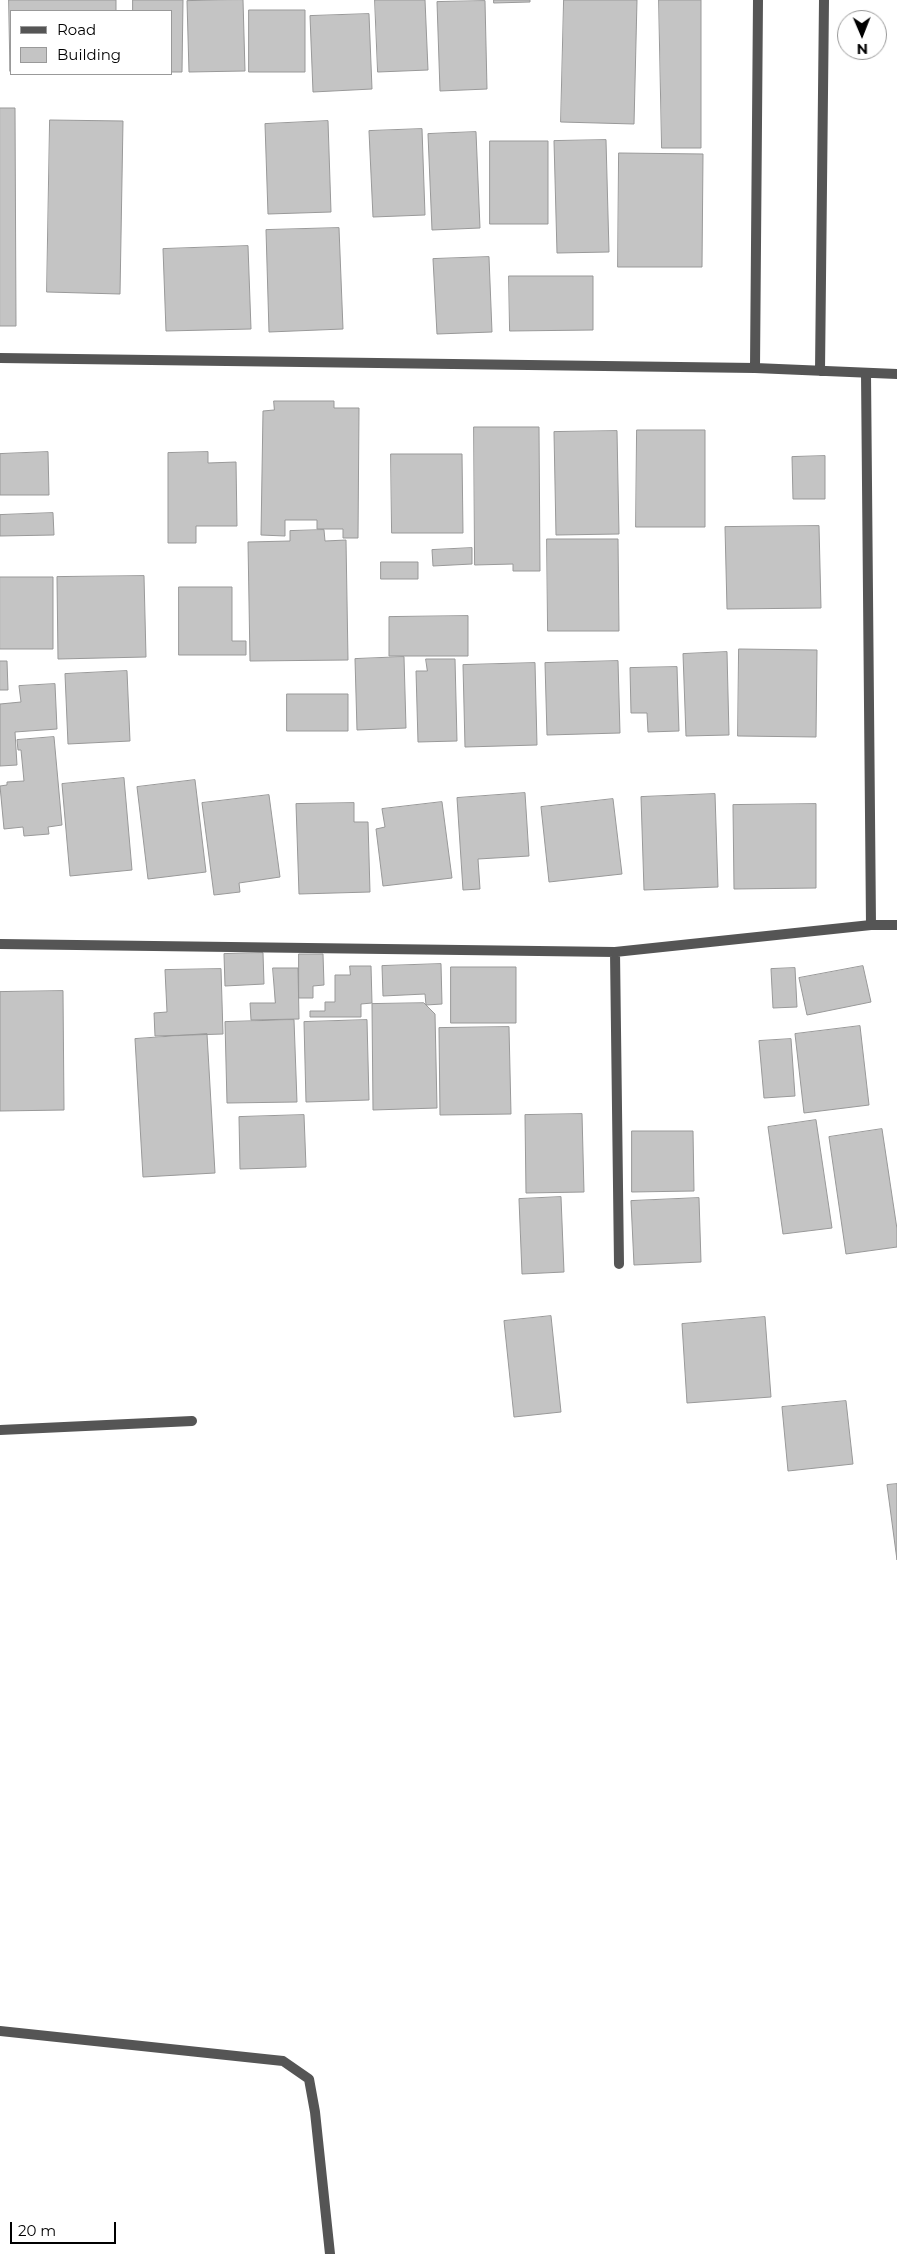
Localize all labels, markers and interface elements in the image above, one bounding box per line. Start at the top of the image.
legend [10,10,172,75]
north arrow [837,10,887,60]
text: Road [57,20,96,39]
text: N [856,40,868,58]
text: Building [57,45,121,64]
scale bar [12,2212,119,2244]
text: 20 m [18,2221,56,2240]

